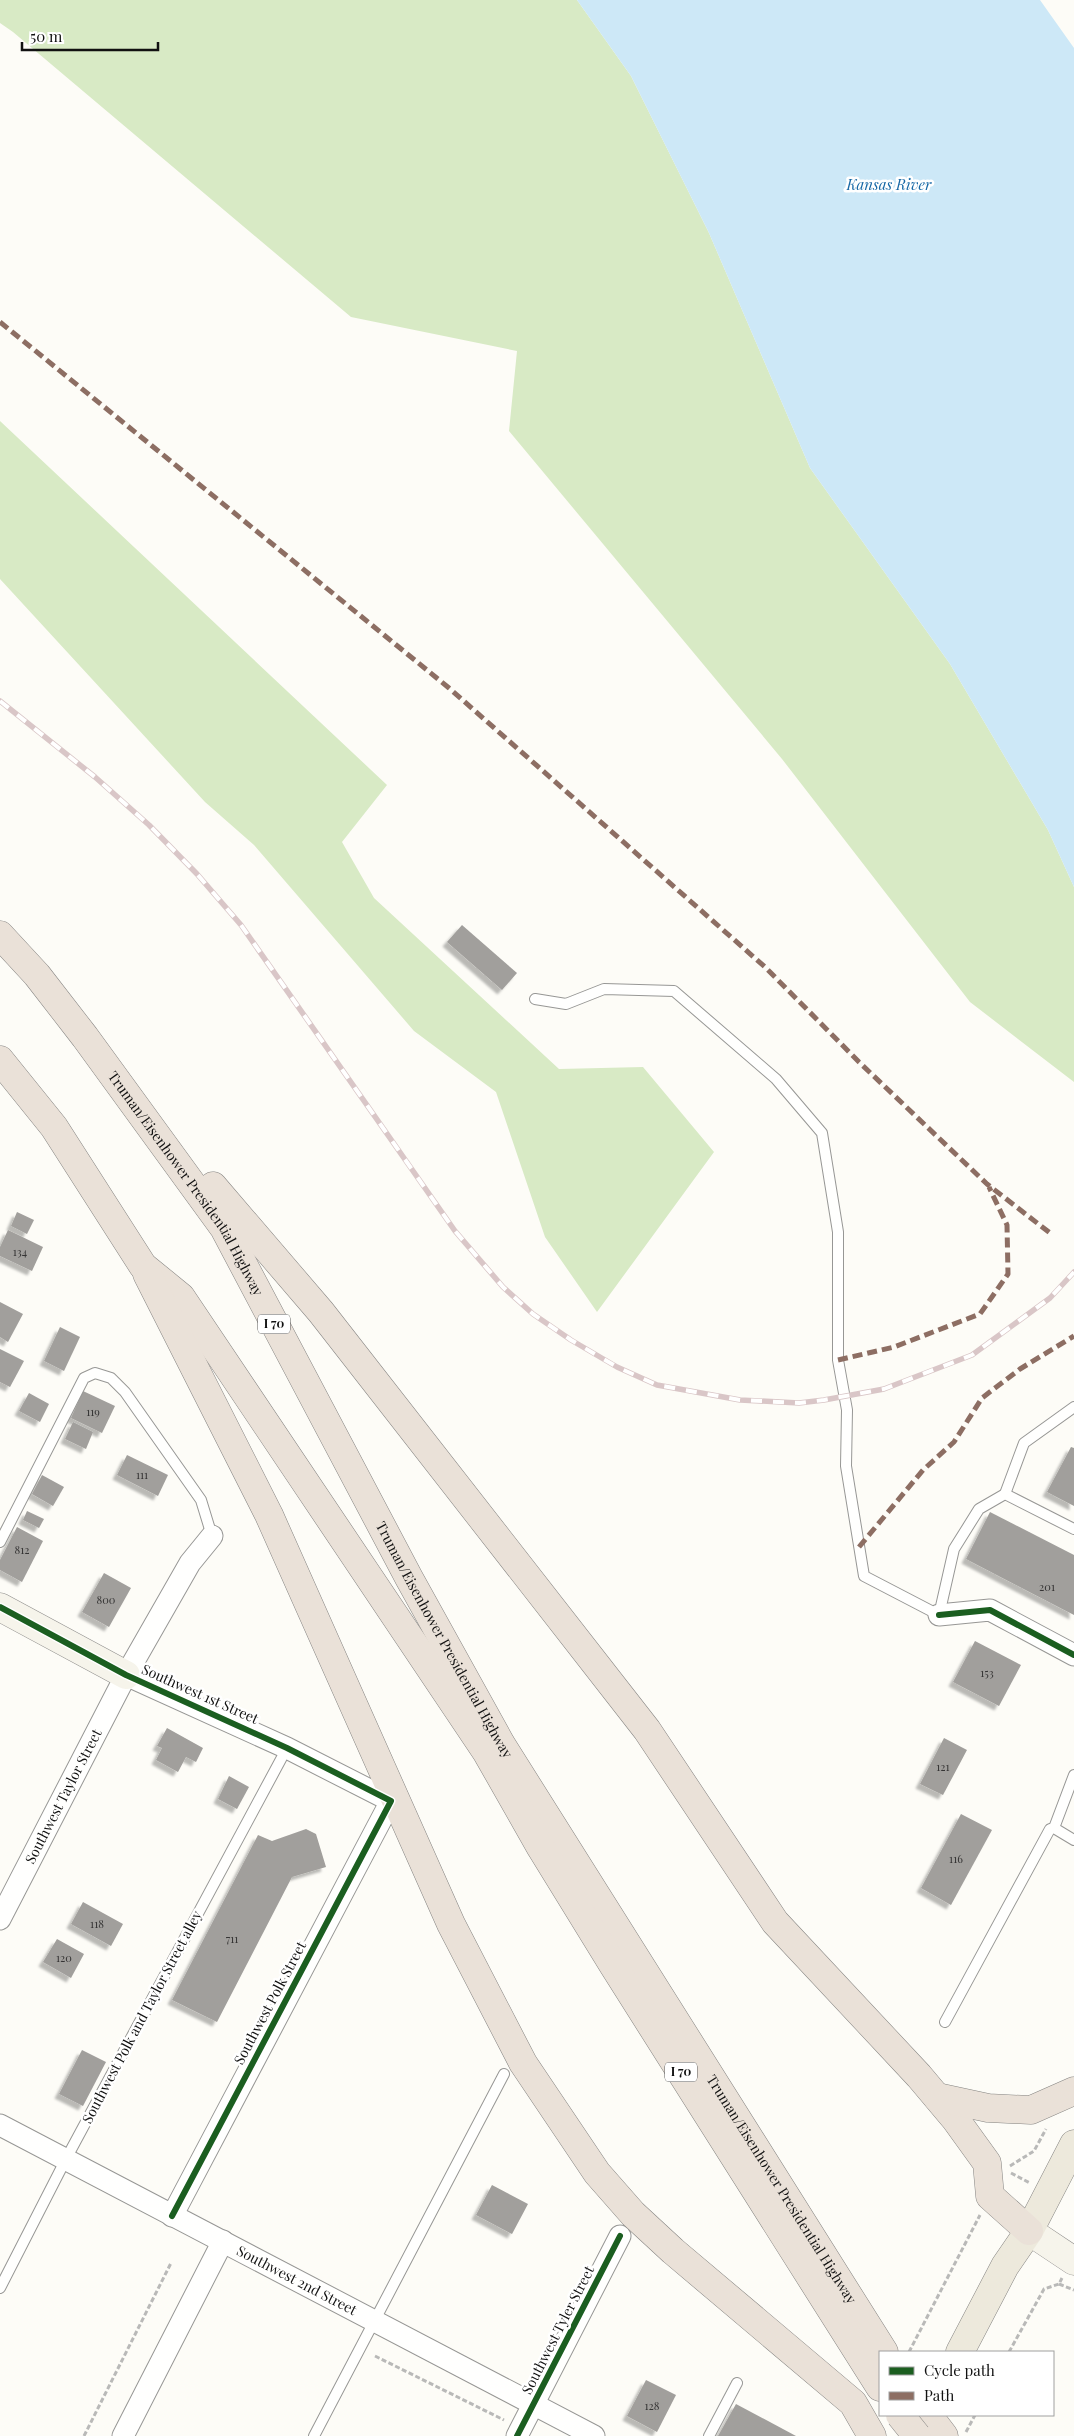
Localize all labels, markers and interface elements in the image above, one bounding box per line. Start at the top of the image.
scale bar [22,20,159,52]
text: 50 m [30,26,63,46]
water label: Kansas River [846,174,932,194]
street label: Truman/Eisenhower Presidential Highway [104,1067,268,1299]
house number: 134 [13,1244,28,1259]
road number: I 70 [258,1315,290,1334]
house number: 119 [86,1404,100,1419]
house number: 111 [136,1467,148,1482]
street label: Truman/Eisenhower Presidential Highway [372,1518,517,1761]
house number: 812 [14,1542,30,1557]
house number: 201 [1039,1579,1055,1594]
house number: 800 [97,1592,116,1607]
street label: Southwest 1st Street [139,1659,263,1728]
house number: 153 [980,1665,994,1680]
street label: Southwest Taylor Street [20,1725,106,1867]
house number: 121 [936,1759,950,1774]
house number: 116 [949,1851,963,1866]
street label: Southwest Polk and Taylor Street alley [77,1907,206,2127]
house number: 118 [90,1916,104,1931]
house number: 711 [226,1931,238,1946]
street label: Southwest Polk Street [229,1937,311,2068]
house number: 120 [56,1950,72,1965]
road number: I 70 [665,2062,697,2082]
street label: Truman/Eisenhower Presidential Highway [703,2071,861,2307]
street label: Southwest 2nd Street [234,2241,361,2320]
street label: Southwest Tyler Street [517,2261,599,2397]
legend [879,2351,1054,2416]
text: Cycle path [924,2360,995,2380]
text: Path [924,2385,954,2405]
house number: 128 [644,2398,660,2413]

